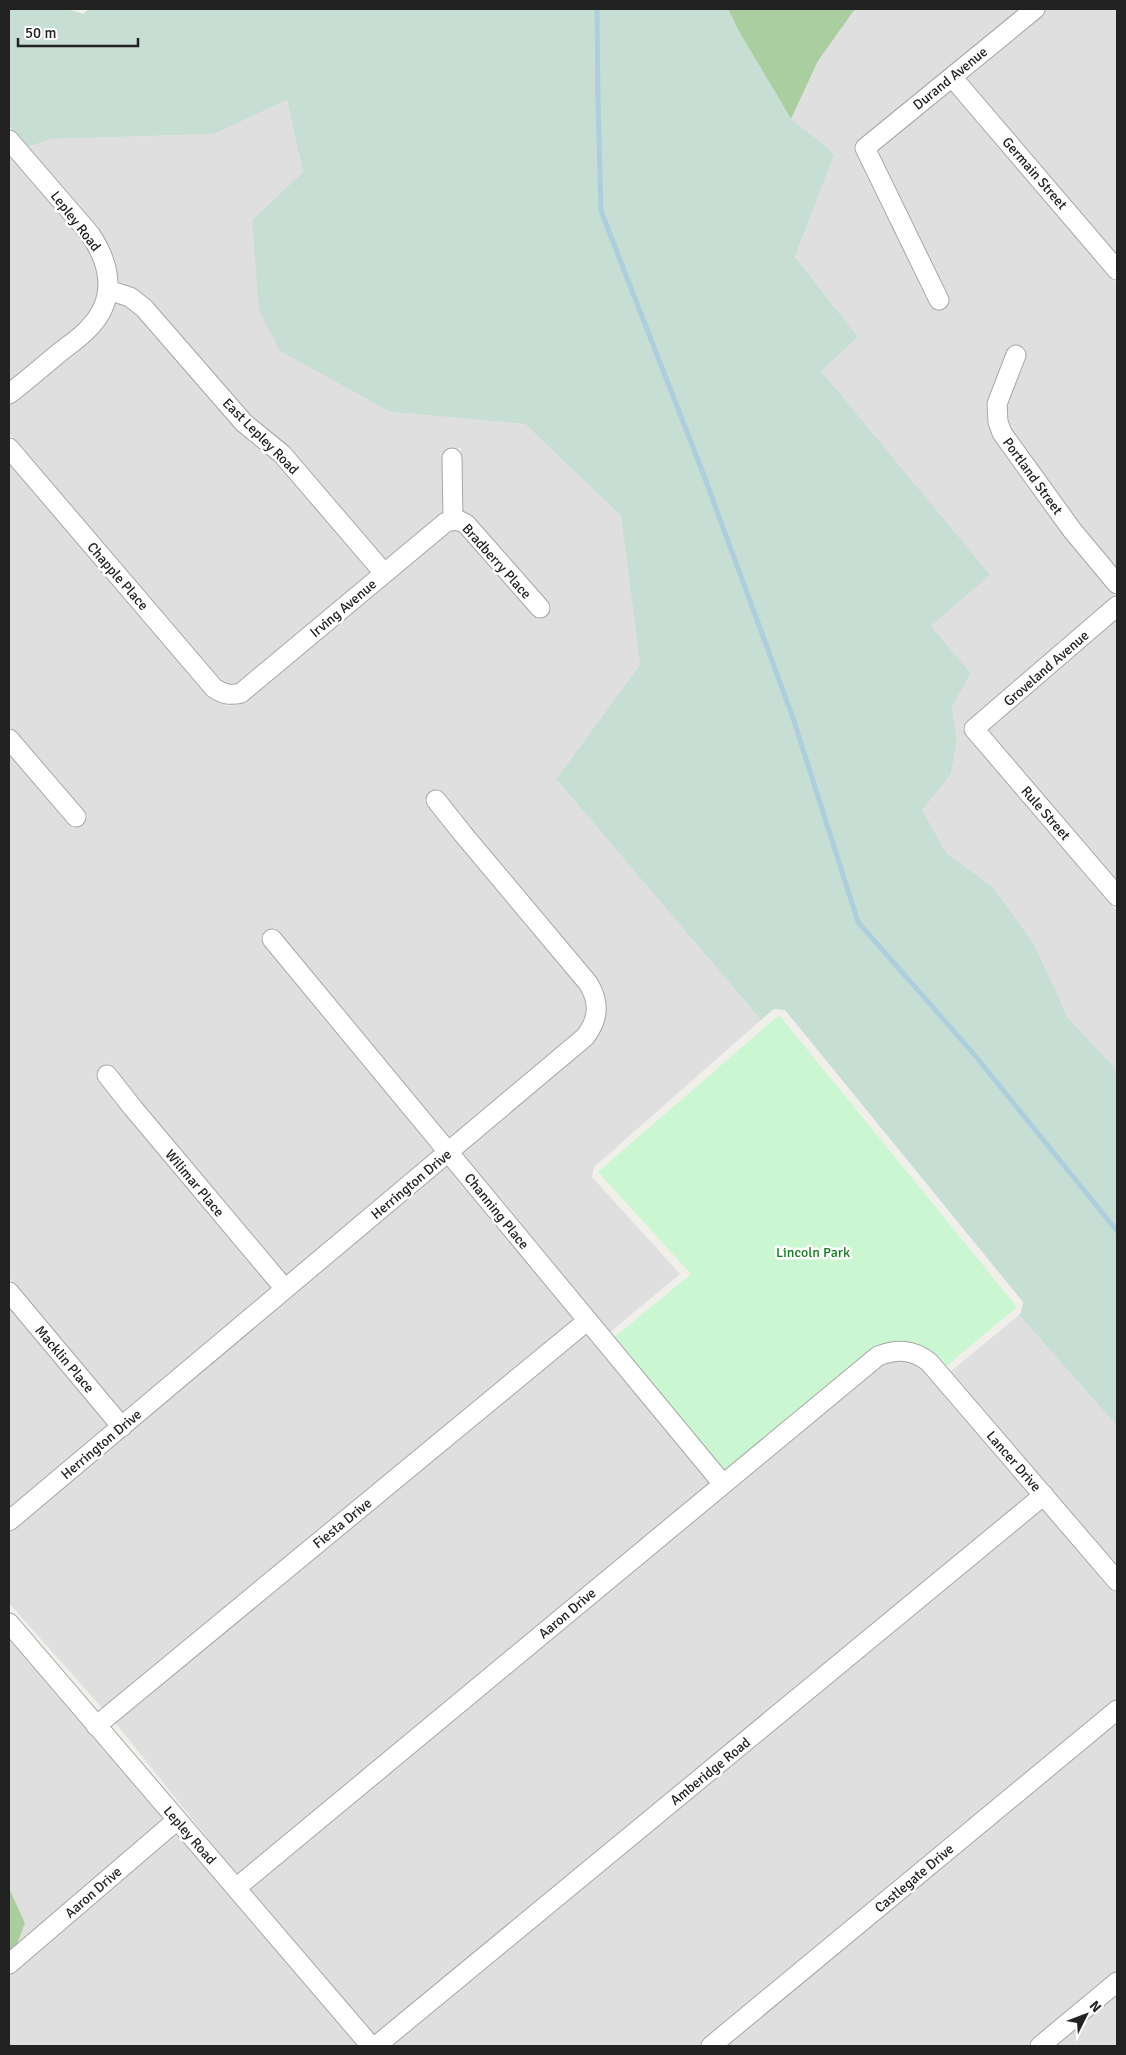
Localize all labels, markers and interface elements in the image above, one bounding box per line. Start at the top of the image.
scale bar [18,15,138,47]
text: 50 m [25,24,56,42]
street label: Durand Avenue [910,43,991,114]
street label: Germain Street [999,134,1071,213]
street label: Lepley Road [47,188,104,255]
street label: East Lepley Road [219,395,302,478]
street label: Portland Street [999,434,1066,518]
street label: Bradberry Place [458,520,535,602]
street label: Chapple Place [83,539,152,614]
street label: Irving Avenue [307,576,380,641]
street label: Groveland Avenue [1000,627,1092,710]
street label: Rule Street [1017,783,1074,844]
street label: Wilimar Place [162,1146,228,1220]
street label: Herrington Drive [368,1146,455,1223]
street label: Channing Place [461,1170,532,1253]
park label: Lincoln Park [776,1244,850,1261]
street label: Macklin Place [31,1322,98,1397]
street label: Herrington Drive [58,1406,145,1483]
street label: Lancer Drive [983,1427,1045,1495]
street label: Fiesta Drive [310,1495,375,1552]
street label: Aaron Drive [535,1584,600,1642]
street label: Amberidge Road [667,1734,754,1809]
street label: Lepley Road [160,1803,220,1868]
street label: Castlegate Drive [871,1840,957,1916]
street label: Aaron Drive [61,1863,125,1922]
north arrow [1061,1990,1111,2040]
text: N [1086,1997,1105,2016]

